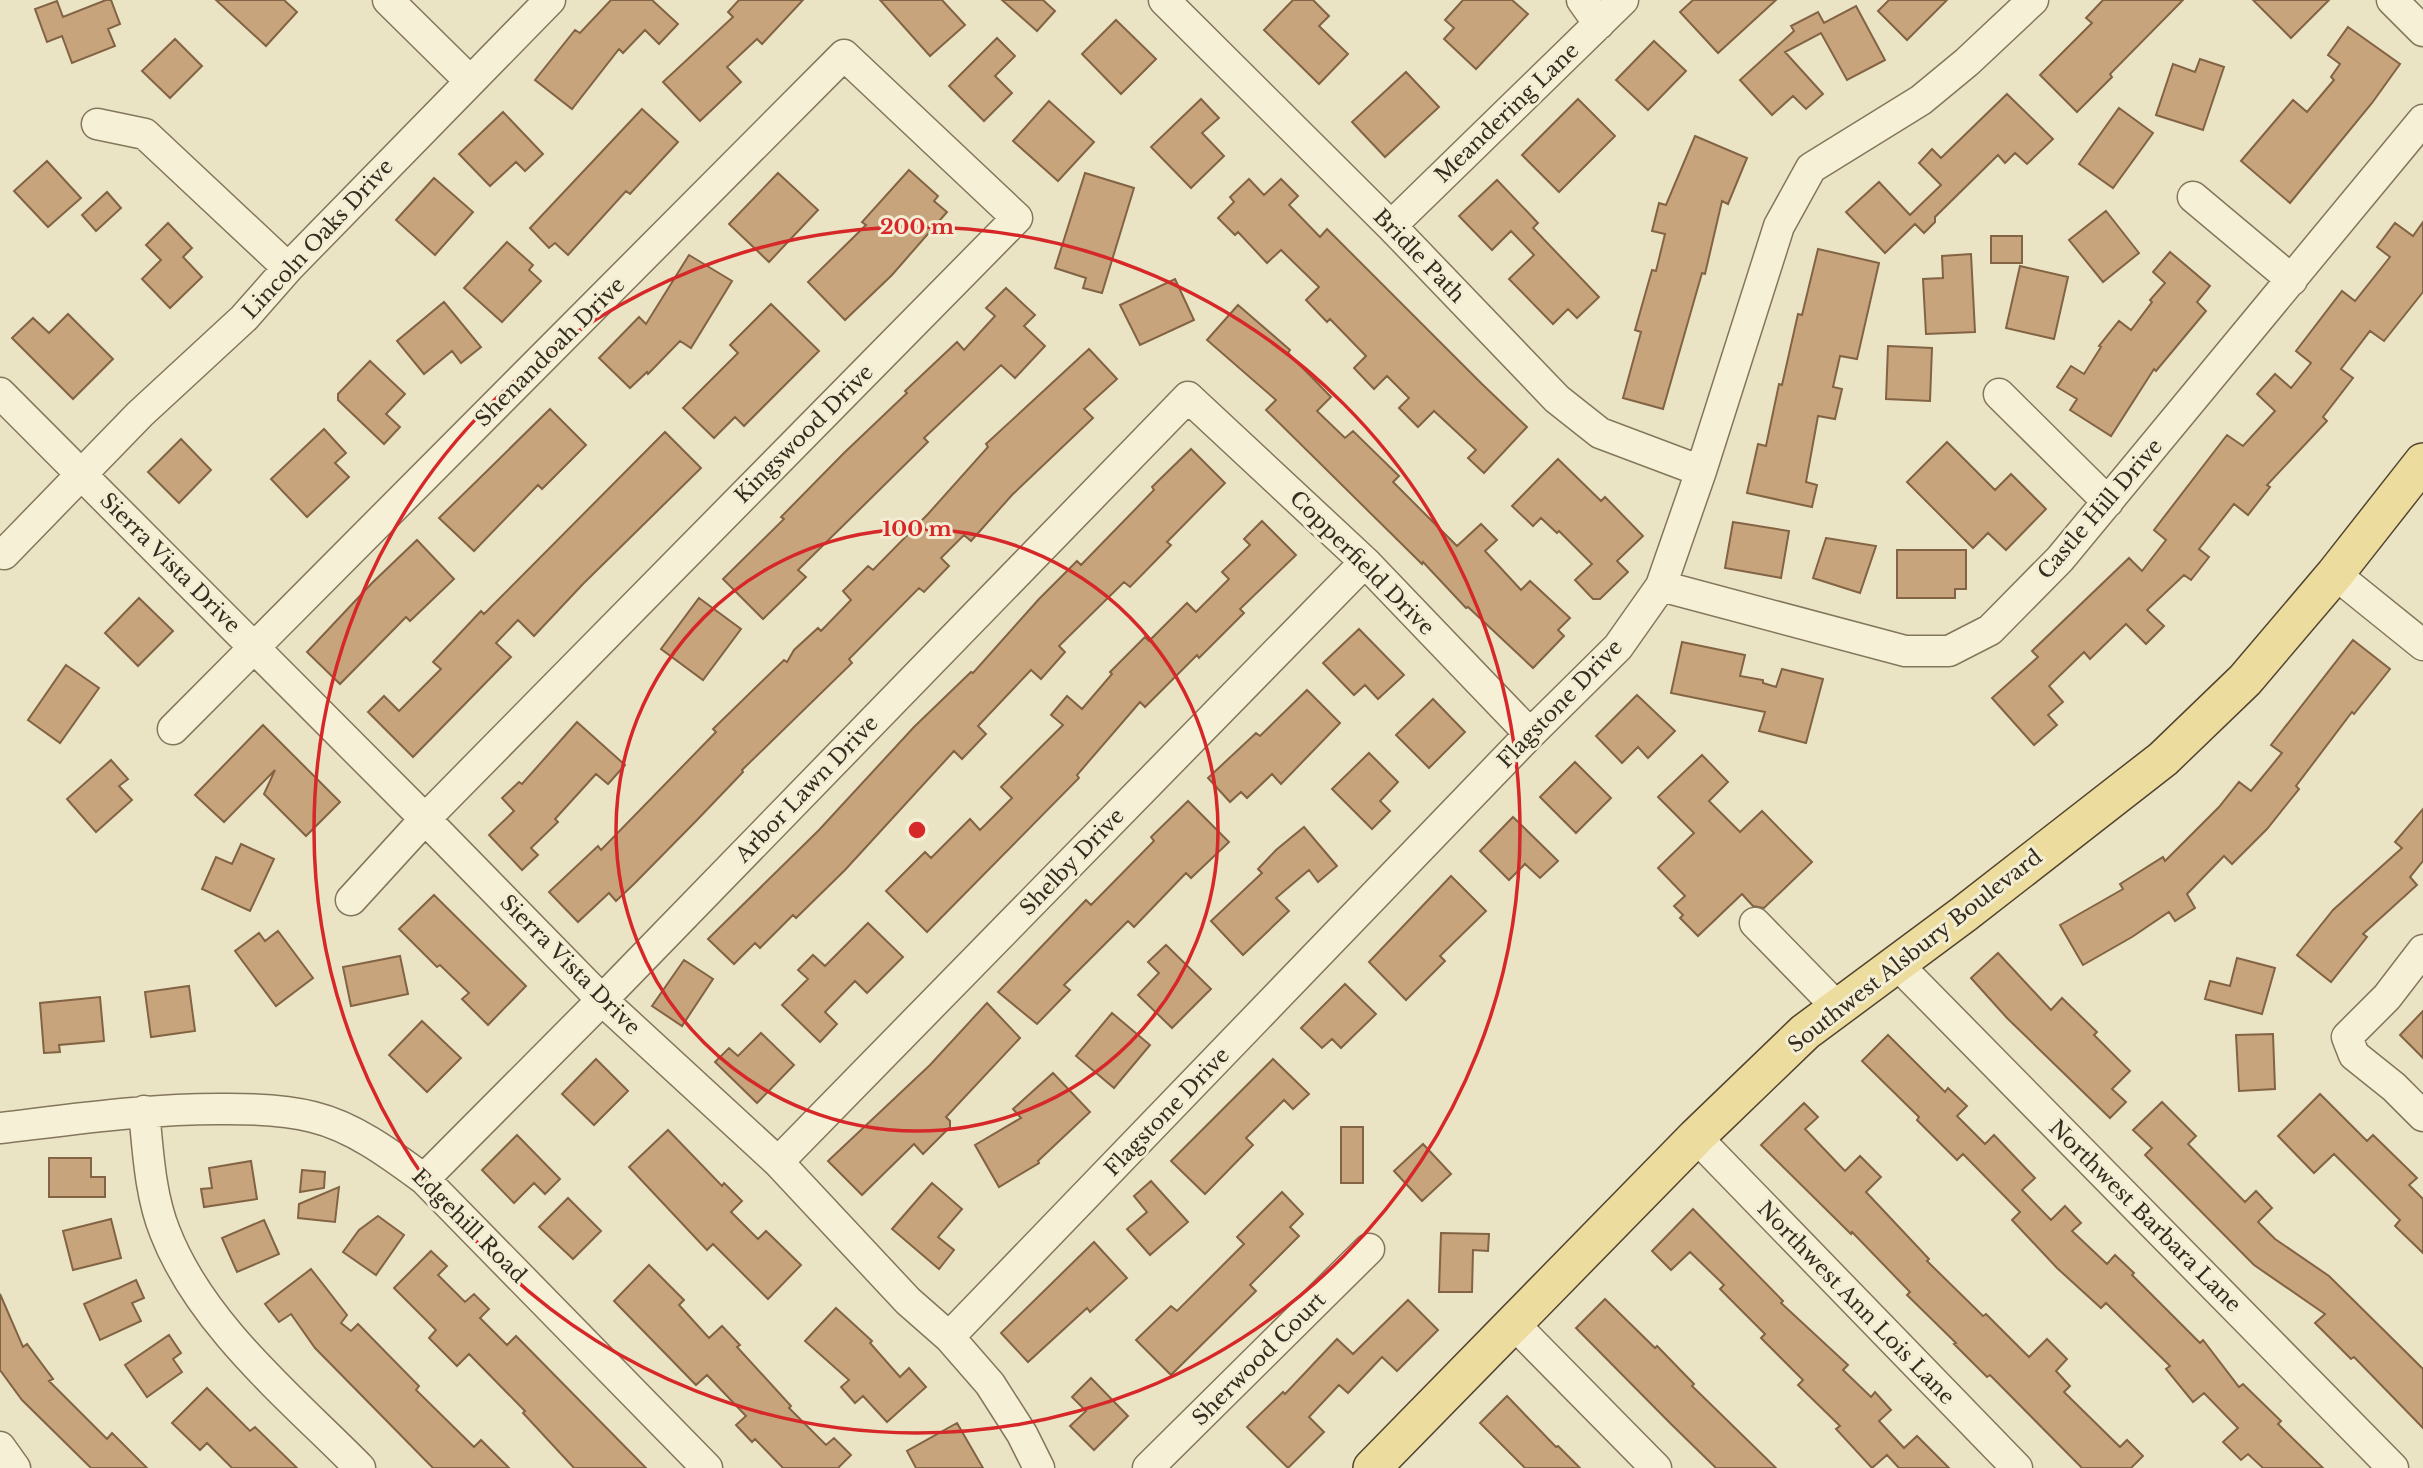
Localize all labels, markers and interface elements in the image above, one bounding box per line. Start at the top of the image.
street label: Meandering Lane [1430,38,1584,188]
street label: Lincoln Oaks Drive [237,154,399,324]
street label: Bridle Path [1368,204,1470,308]
text: 200 m [880,214,954,240]
street label: Shenandoah Drive [470,272,630,432]
street label: Kingswood Drive [729,359,879,509]
street label: Castle Hill Drive [2032,434,2168,584]
street label: Copperfield Drive [1284,485,1440,641]
street label: Sierra Vista Drive [94,487,246,639]
text: 100 m [882,516,952,542]
street label: Flagstone Drive [1492,634,1628,774]
street label: Arbor Lawn Drive [730,710,884,869]
street label: Shelby Drive [1014,803,1130,921]
centre of rings [905,818,929,842]
street label: Southwest Alsbury Boulevard [1783,844,2047,1058]
street label: Sierra Vista Drive [494,889,646,1041]
street label: Flagstone Drive [1099,1042,1235,1182]
street label: Northwest Barbara Lane [2044,1115,2246,1317]
street label: Edgehill Road [406,1163,532,1289]
street label: Northwest Ann Lois Lane [1752,1196,1960,1410]
street label: Sherwood Court [1187,1287,1331,1431]

